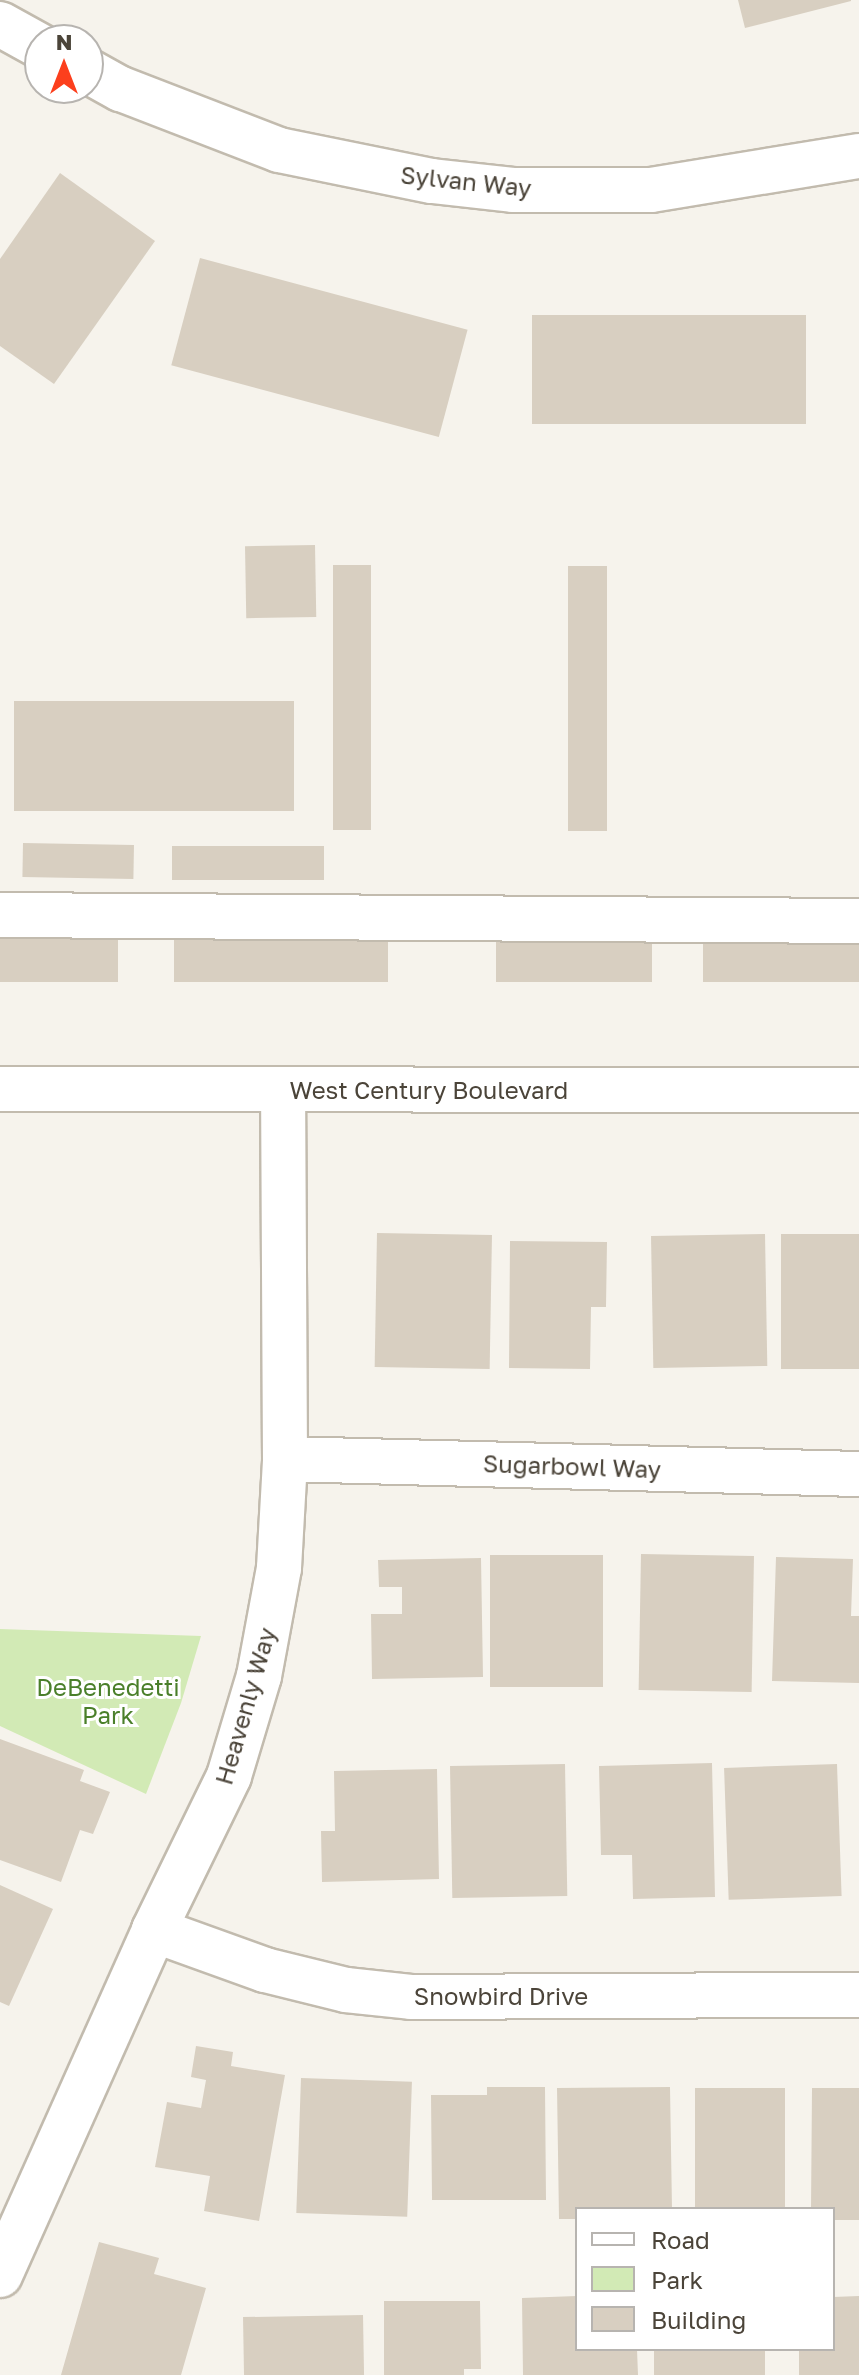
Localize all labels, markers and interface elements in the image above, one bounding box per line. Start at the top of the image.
north arrow [24,24,104,104]
text: N [56,28,72,55]
street label: Sylvan Way [399,160,533,202]
street label: West Century Boulevard [290,1076,568,1104]
street label: Sugarbowl Way [482,1448,662,1484]
street label: Heavenly Way [209,1624,281,1788]
park label: DeBenedetti Park [36,1673,180,1729]
street label: Snowbird Drive [414,1982,588,2010]
legend [575,2207,835,2351]
text: Road [651,2225,710,2254]
text: Park [651,2265,703,2294]
text: Building [651,2305,746,2334]

